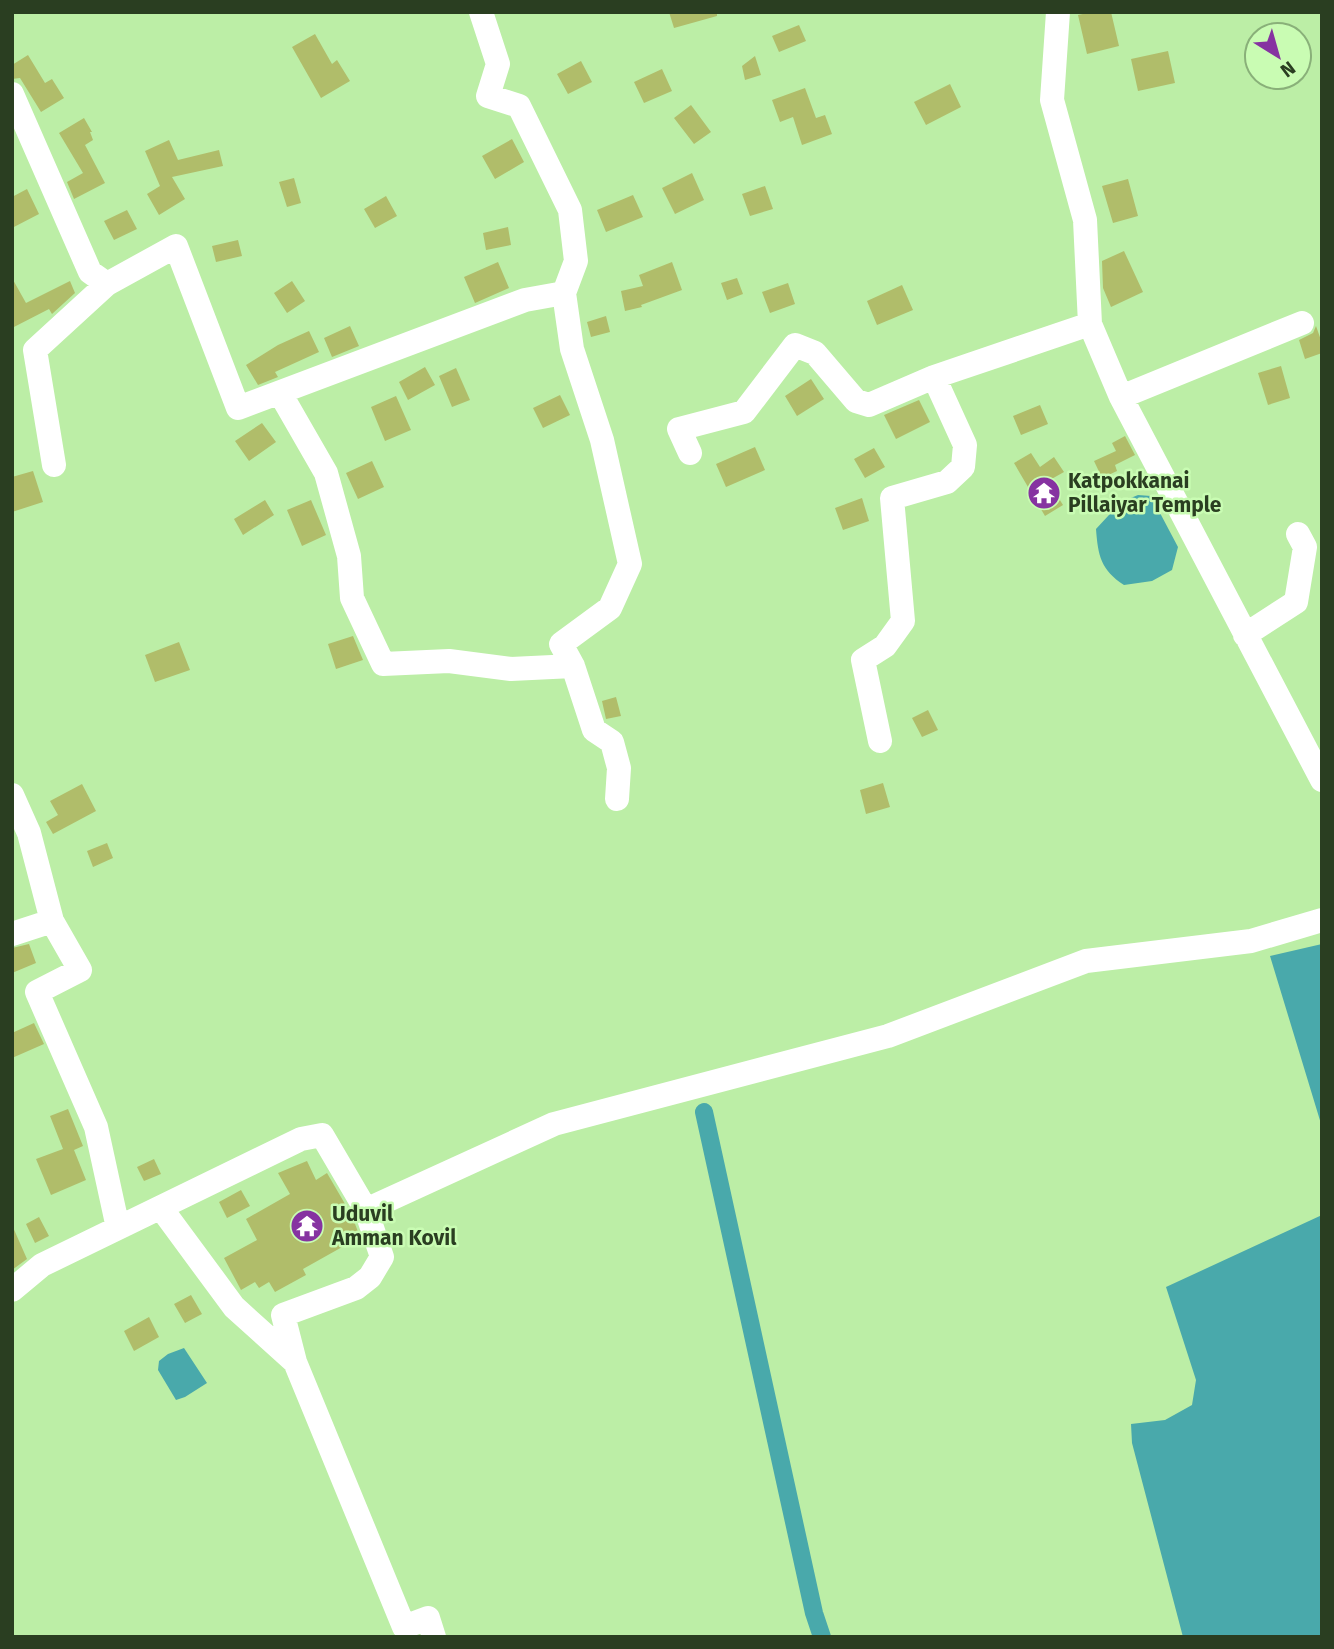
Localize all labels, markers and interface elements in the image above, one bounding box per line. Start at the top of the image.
north arrow [1243,21,1313,91]
text: N [1276,56,1300,82]
place label: Katpokkanai Pillaiyar Temple [1068,468,1222,518]
temple icon: Katpokkanai Pillaiyar Temple [1025,474,1063,512]
place label: Uduvil Amman Kovil [331,1201,457,1251]
temple icon: Uduvil Amman Kovil [288,1207,326,1245]

